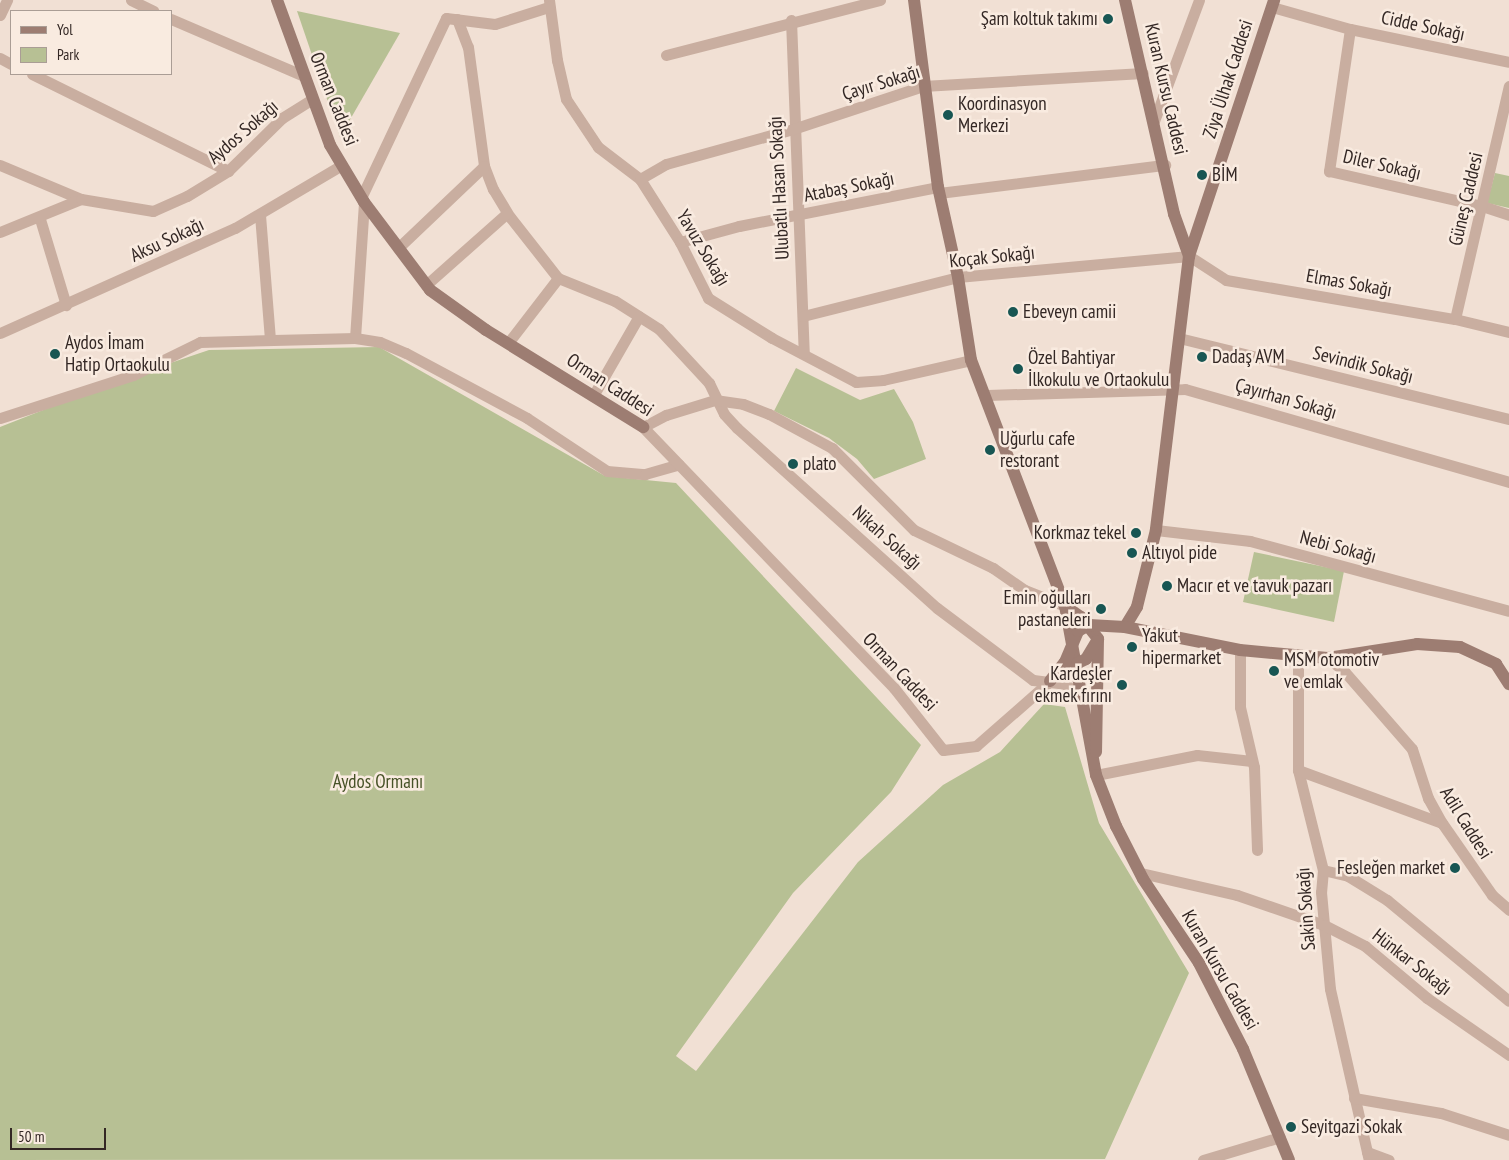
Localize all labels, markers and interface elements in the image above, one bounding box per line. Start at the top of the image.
street label: Cidde Sokağı [1379,6,1467,46]
place label: Şam koltuk takımı [980,8,1098,30]
legend [10,10,172,75]
marker: Şam koltuk takımı [1102,13,1114,25]
street label: Ziya Ülhak Caddesi [1198,17,1258,141]
text: Yol [57,20,73,39]
street label: Kuran Kursu Caddesi [1140,21,1192,157]
text: Park [57,45,79,64]
street label: Orman Caddesi [305,49,363,149]
street label: Çayır Sokağı [839,60,923,106]
place label: Koordinasyon Merkezi [958,93,1047,137]
street label: Aydos Sokağı [203,95,283,169]
marker: Koordinasyon Merkezi [942,109,954,121]
street label: Ulubatlı Hasan Sokağı [764,115,794,261]
street label: Diler Sokağı [1341,145,1423,185]
street label: Güneş Caddesi [1444,150,1488,248]
place label: BİM [1212,164,1237,186]
street label: Atabaş Sokağı [802,167,896,207]
marker: BİM [1196,169,1208,181]
street label: Yavuz Sokağı [671,206,735,290]
street label: Aksu Sokağı [127,213,207,267]
street label: Koçak Sokağı [948,241,1036,273]
street label: Elmas Sokağı [1304,264,1394,302]
place label: Ebeveyn camii [1023,301,1116,323]
marker: Ebeveyn camii [1007,306,1019,318]
place label: Aydos İmam Hatip Ortaokulu [65,332,170,376]
street label: Sevindik Sokağı [1310,341,1416,389]
place label: Dadaş AVM [1212,346,1285,368]
place label: Özel Bahtiyar İlkokulu ve Ortaokulu [1028,347,1169,391]
marker: Aydos İmam Hatip Ortaokulu [49,348,61,360]
street label: Orman Caddesi [562,349,658,421]
marker: Dadaş AVM [1196,351,1208,363]
marker: Özel Bahtiyar İlkokulu ve Ortaokulu [1012,363,1024,375]
street label: Çayırhan Sokağı [1233,374,1339,424]
place label: Uğurlu cafe restorant [1000,428,1075,472]
marker: Uğurlu cafe restorant [984,444,996,456]
place label: plato [803,453,837,475]
marker: plato [787,458,799,470]
street label: Nikah Sokağı [848,501,926,575]
place label: Korkmaz tekel [1033,522,1126,544]
street label: Nebi Sokağı [1297,526,1379,568]
marker: Korkmaz tekel [1130,527,1142,539]
place label: Altıyol pide [1142,542,1217,564]
marker: Altıyol pide [1126,547,1138,559]
place label: Macır et ve tavuk pazarı [1177,575,1333,597]
marker: Macır et ve tavuk pazarı [1161,580,1173,592]
place label: Emin oğulları pastaneleri [1004,587,1091,631]
marker: Emin oğulları pastaneleri [1095,603,1107,615]
place label: Yakut hipermarket [1142,625,1221,669]
street label: Orman Caddesi [858,628,942,716]
marker: Yakut hipermarket [1126,641,1138,653]
place label: MSM otomotiv ve emlak [1284,649,1379,693]
place label: Kardeşler ekmek fırını [1034,663,1112,707]
marker: MSM otomotiv ve emlak [1268,665,1280,677]
marker: Kardeşler ekmek fırını [1116,679,1128,691]
park label: Aydos Ormanı [333,771,423,793]
street label: Adil Caddesi [1435,783,1497,863]
place label: Fesleğen market [1337,857,1445,879]
marker: Fesleğen market [1449,862,1461,874]
street label: Sakin Sokağı [1292,867,1320,951]
street label: Kuran Kursu Caddesi [1177,906,1263,1034]
street label: Hünkar Sokağı [1368,924,1456,1000]
place label: Seyitgazi Sokak [1301,1116,1402,1138]
scale bar [12,1118,109,1150]
marker: Seyitgazi Sokak [1285,1121,1297,1133]
text: 50 m [18,1127,44,1146]

